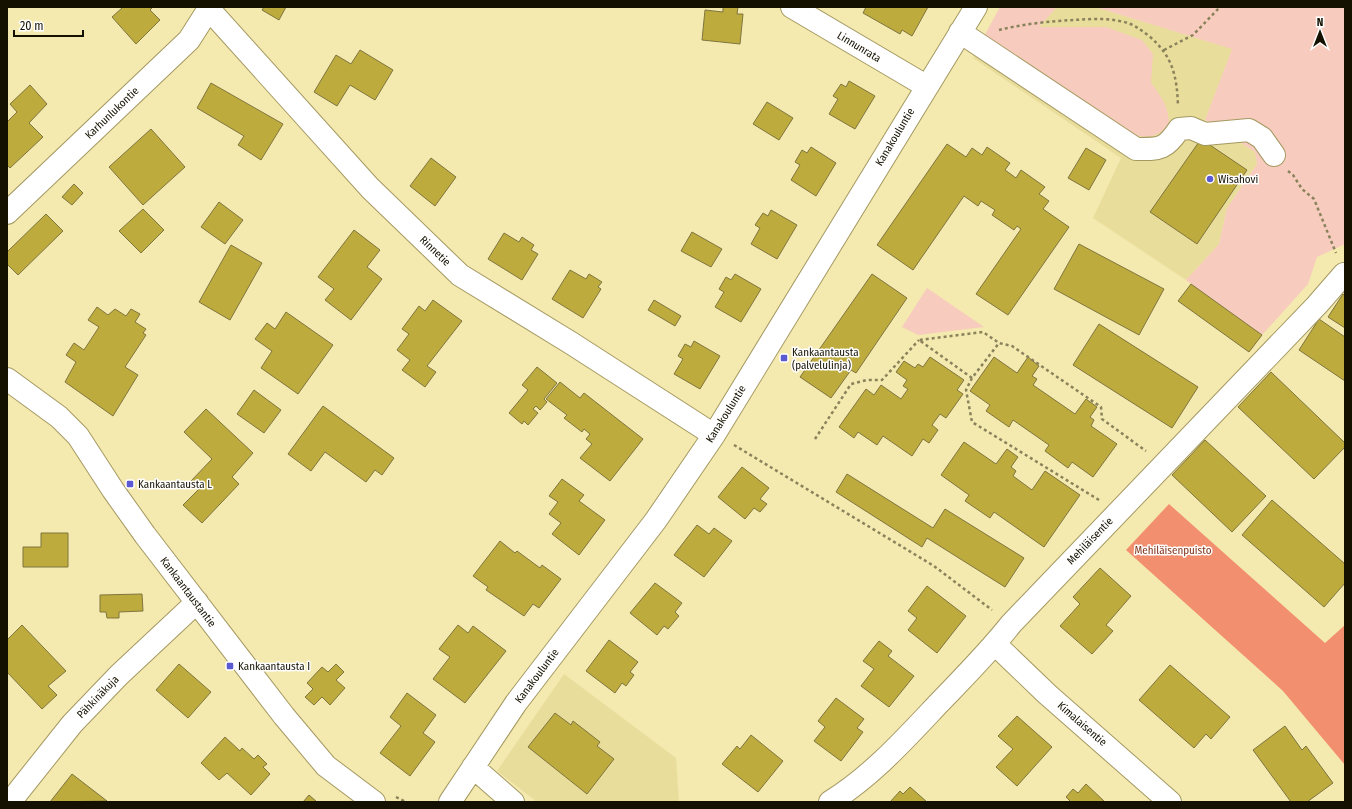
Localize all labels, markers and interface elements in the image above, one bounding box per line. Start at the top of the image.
scale bar [14,12,83,38]
north arrow [1300,12,1340,52]
text: N [1317,16,1323,29]
text: 20 m [20,19,44,33]
street label: Linnunrata [835,29,883,65]
street label: Karhunlukontie [83,84,141,142]
street label: Kanakouluntie [873,106,917,168]
place label: Wisahovi [1218,173,1258,186]
marker: Wisahovi [1205,174,1215,184]
street label: Rinnetie [417,233,453,269]
place label: Kankaantausta (palvelulinja) [792,346,859,372]
marker: Kankaantausta (palvelulinja) [779,353,789,363]
street label: Kanakouluntie [703,383,749,445]
place label: Kankaantausta L [138,478,212,491]
marker: Kankaantausta L [125,479,135,489]
street label: Mehiläisentie [1064,515,1116,567]
park label: Mehiläisenpuisto [1134,544,1212,557]
street label: Kankaantaustantie [157,554,219,630]
street label: Kanakouluntie [512,646,562,706]
place label: Kankaantausta I [238,660,310,673]
marker: Kankaantausta I [225,661,235,671]
street label: Pähkinäkuja [74,673,122,721]
street label: Kimalaisentie [1055,699,1109,749]

